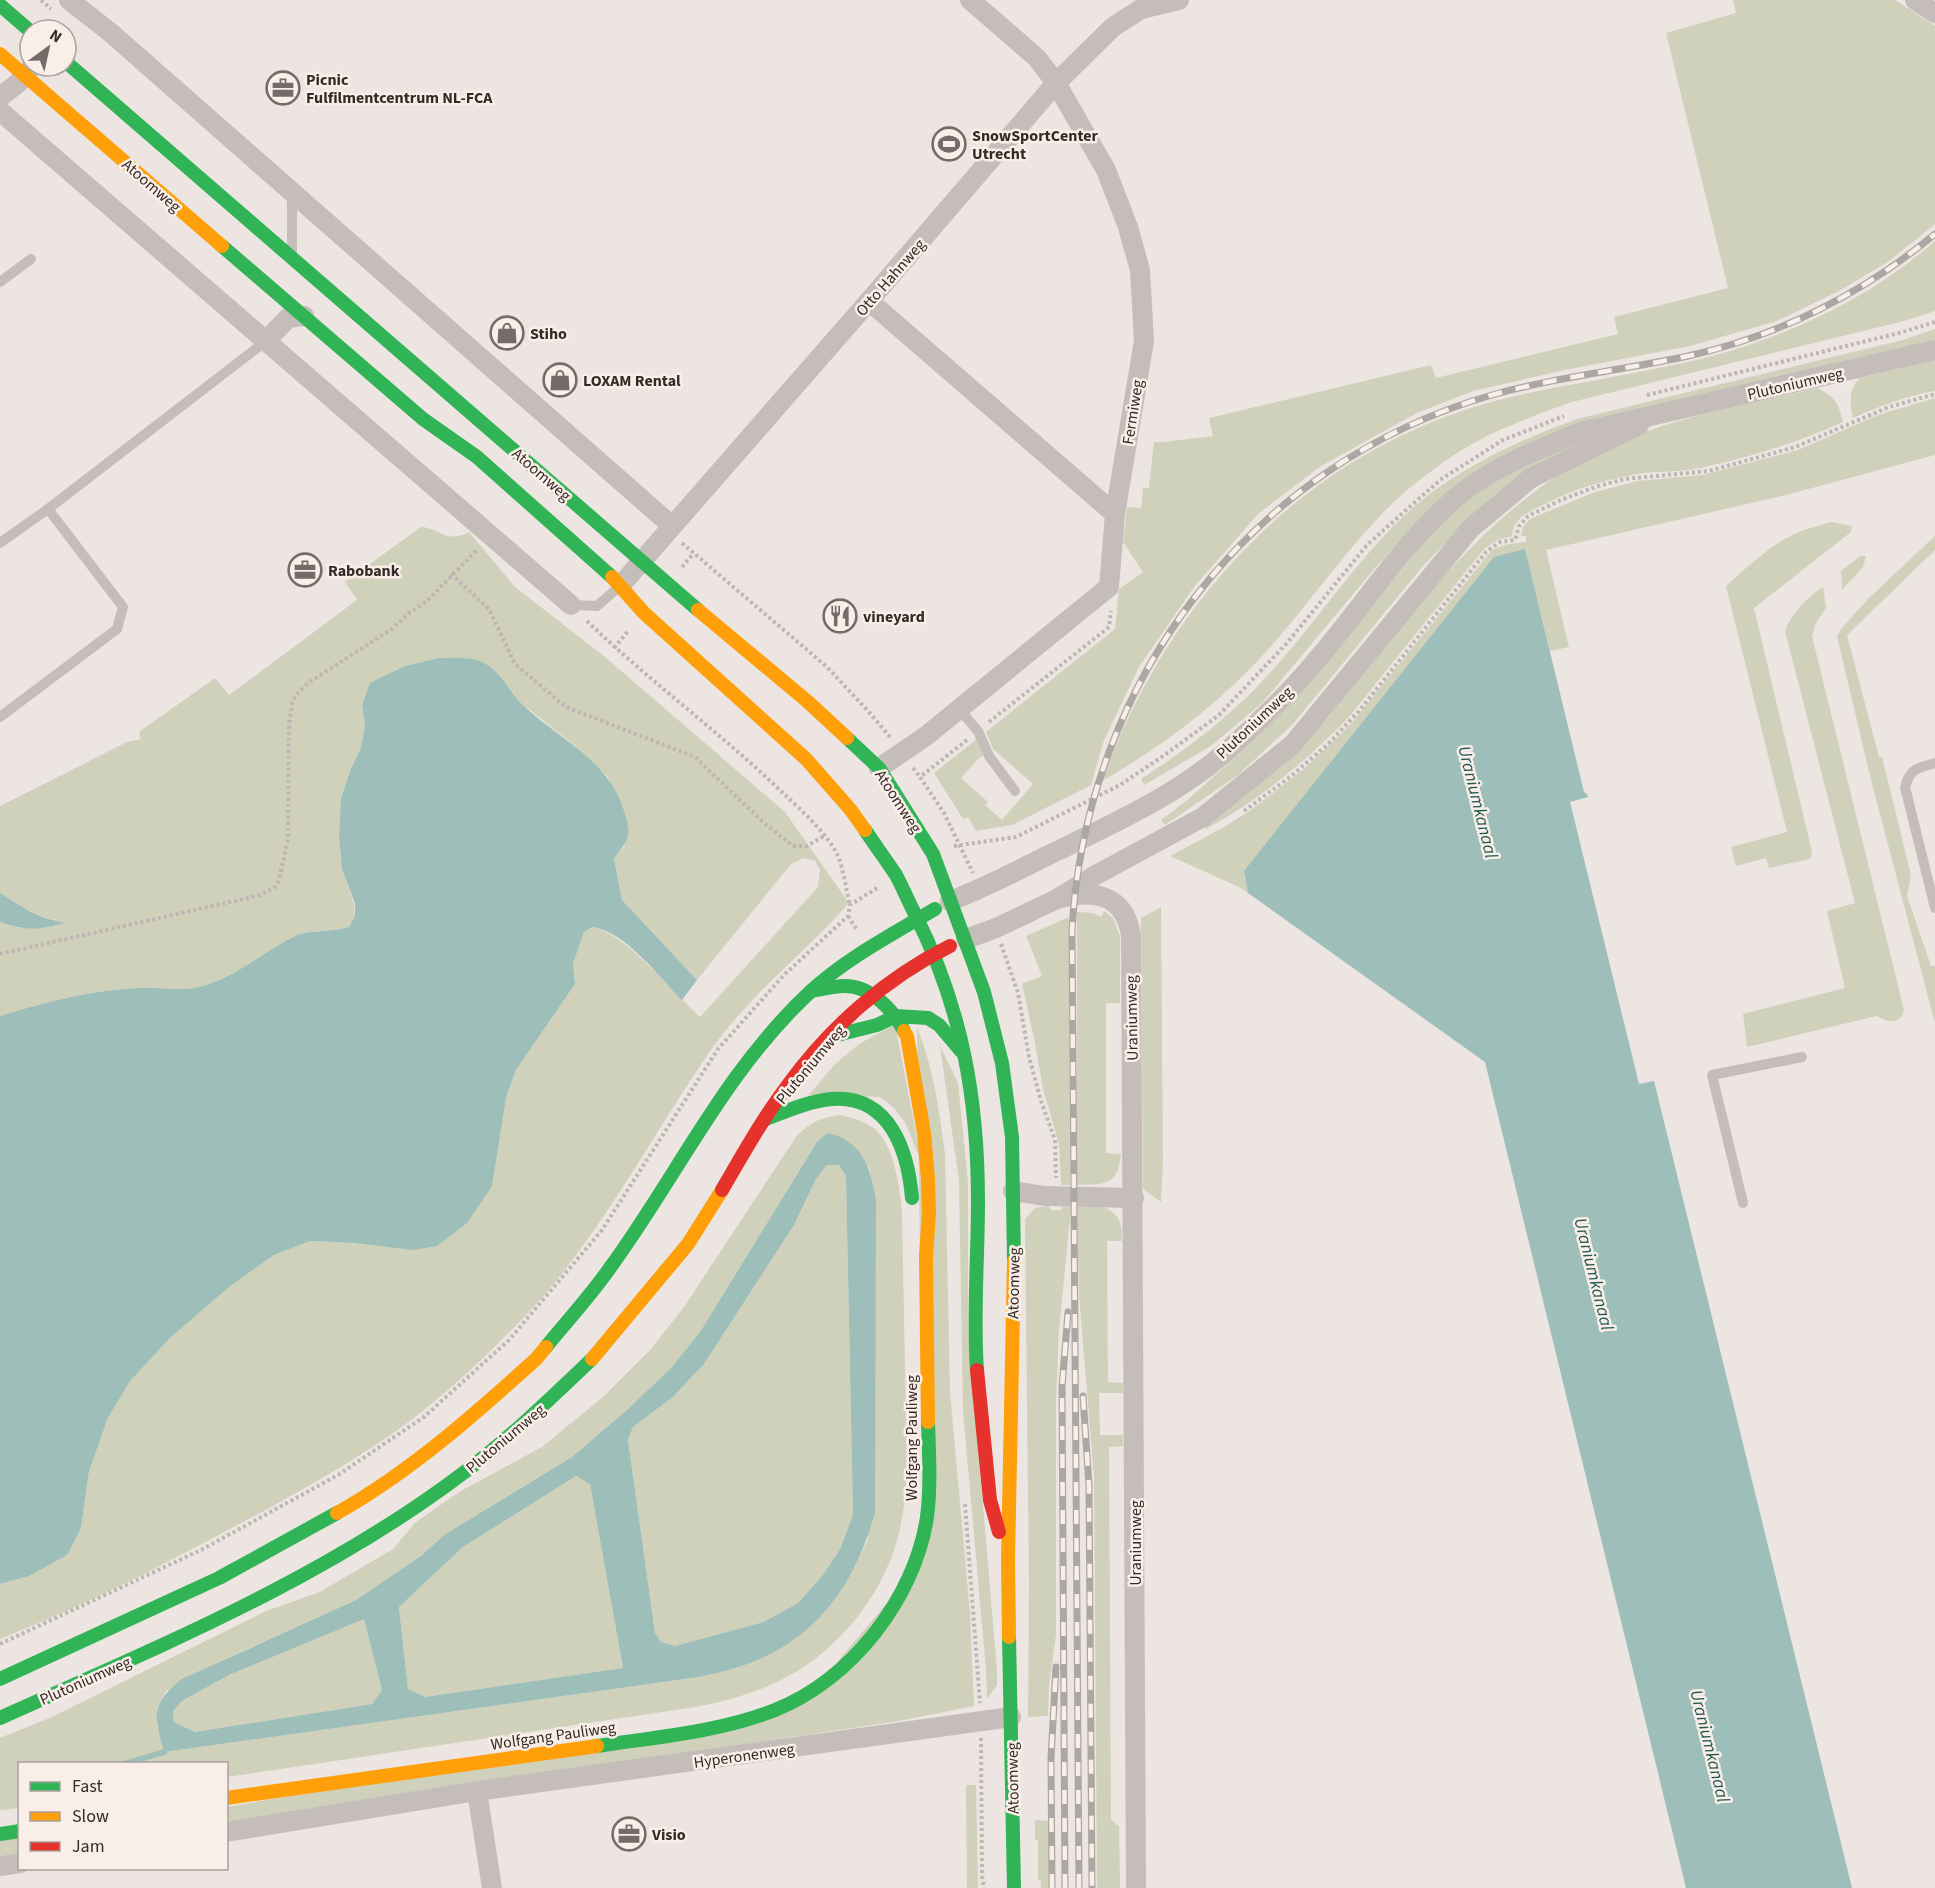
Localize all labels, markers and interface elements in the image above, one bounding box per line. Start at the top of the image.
north arrow [18,18,78,78]
text: N [45,24,66,48]
place label: Picnic Fulfilmentcentrum NL-FCA [306,69,493,109]
office icon: Picnic Fulfilmentcentrum NL-FCA [265,70,301,106]
place label: SnowSportCenter Utrecht [972,125,1099,165]
sports icon: SnowSportCenter Utrecht [931,126,967,162]
street label: Atoomweg [117,154,186,218]
street label: Otto Hahnweg [851,234,931,321]
shop icon: Stiho [489,315,525,351]
place label: Stiho [530,323,567,345]
shop icon: LOXAM Rental [542,362,578,398]
street label: Plutoniumweg [1745,362,1845,406]
place label: LOXAM Rental [583,370,681,392]
street label: Fermiweg [1117,378,1149,446]
street label: Atoomweg [507,443,576,507]
office icon: Rabobank [287,552,323,588]
place label: Rabobank [328,560,400,582]
restaurant icon: vineyard [822,598,858,634]
place label: vineyard [863,606,925,628]
street label: Plutoniumweg [1211,681,1298,764]
water label: Uraniumkanaal [1451,743,1504,862]
street label: Atoomweg [869,766,927,838]
street label: Uraniumweg [1120,975,1144,1061]
street label: Plutoniumweg [771,1020,851,1109]
water label: Uraniumkanaal [1567,1215,1620,1334]
street label: Atoomweg [1002,1247,1026,1319]
street label: Wolfgang Pauliweg [901,1375,923,1501]
street label: Plutoniumweg [461,1399,550,1479]
street label: Uraniumweg [1125,1500,1147,1586]
street label: Plutoniumweg [36,1651,134,1711]
water label: Uraniumkanaal [1683,1687,1736,1806]
street label: Wolfgang Pauliweg [489,1716,617,1756]
street label: Hyperonenweg [692,1738,796,1774]
street label: Atoomweg [1001,1742,1025,1814]
legend [18,1762,228,1870]
text: Fast [72,1774,103,1799]
text: Slow [72,1804,109,1829]
office icon: Visio [611,1816,647,1852]
place label: Visio [651,1824,686,1846]
text: Jam [72,1834,105,1859]

